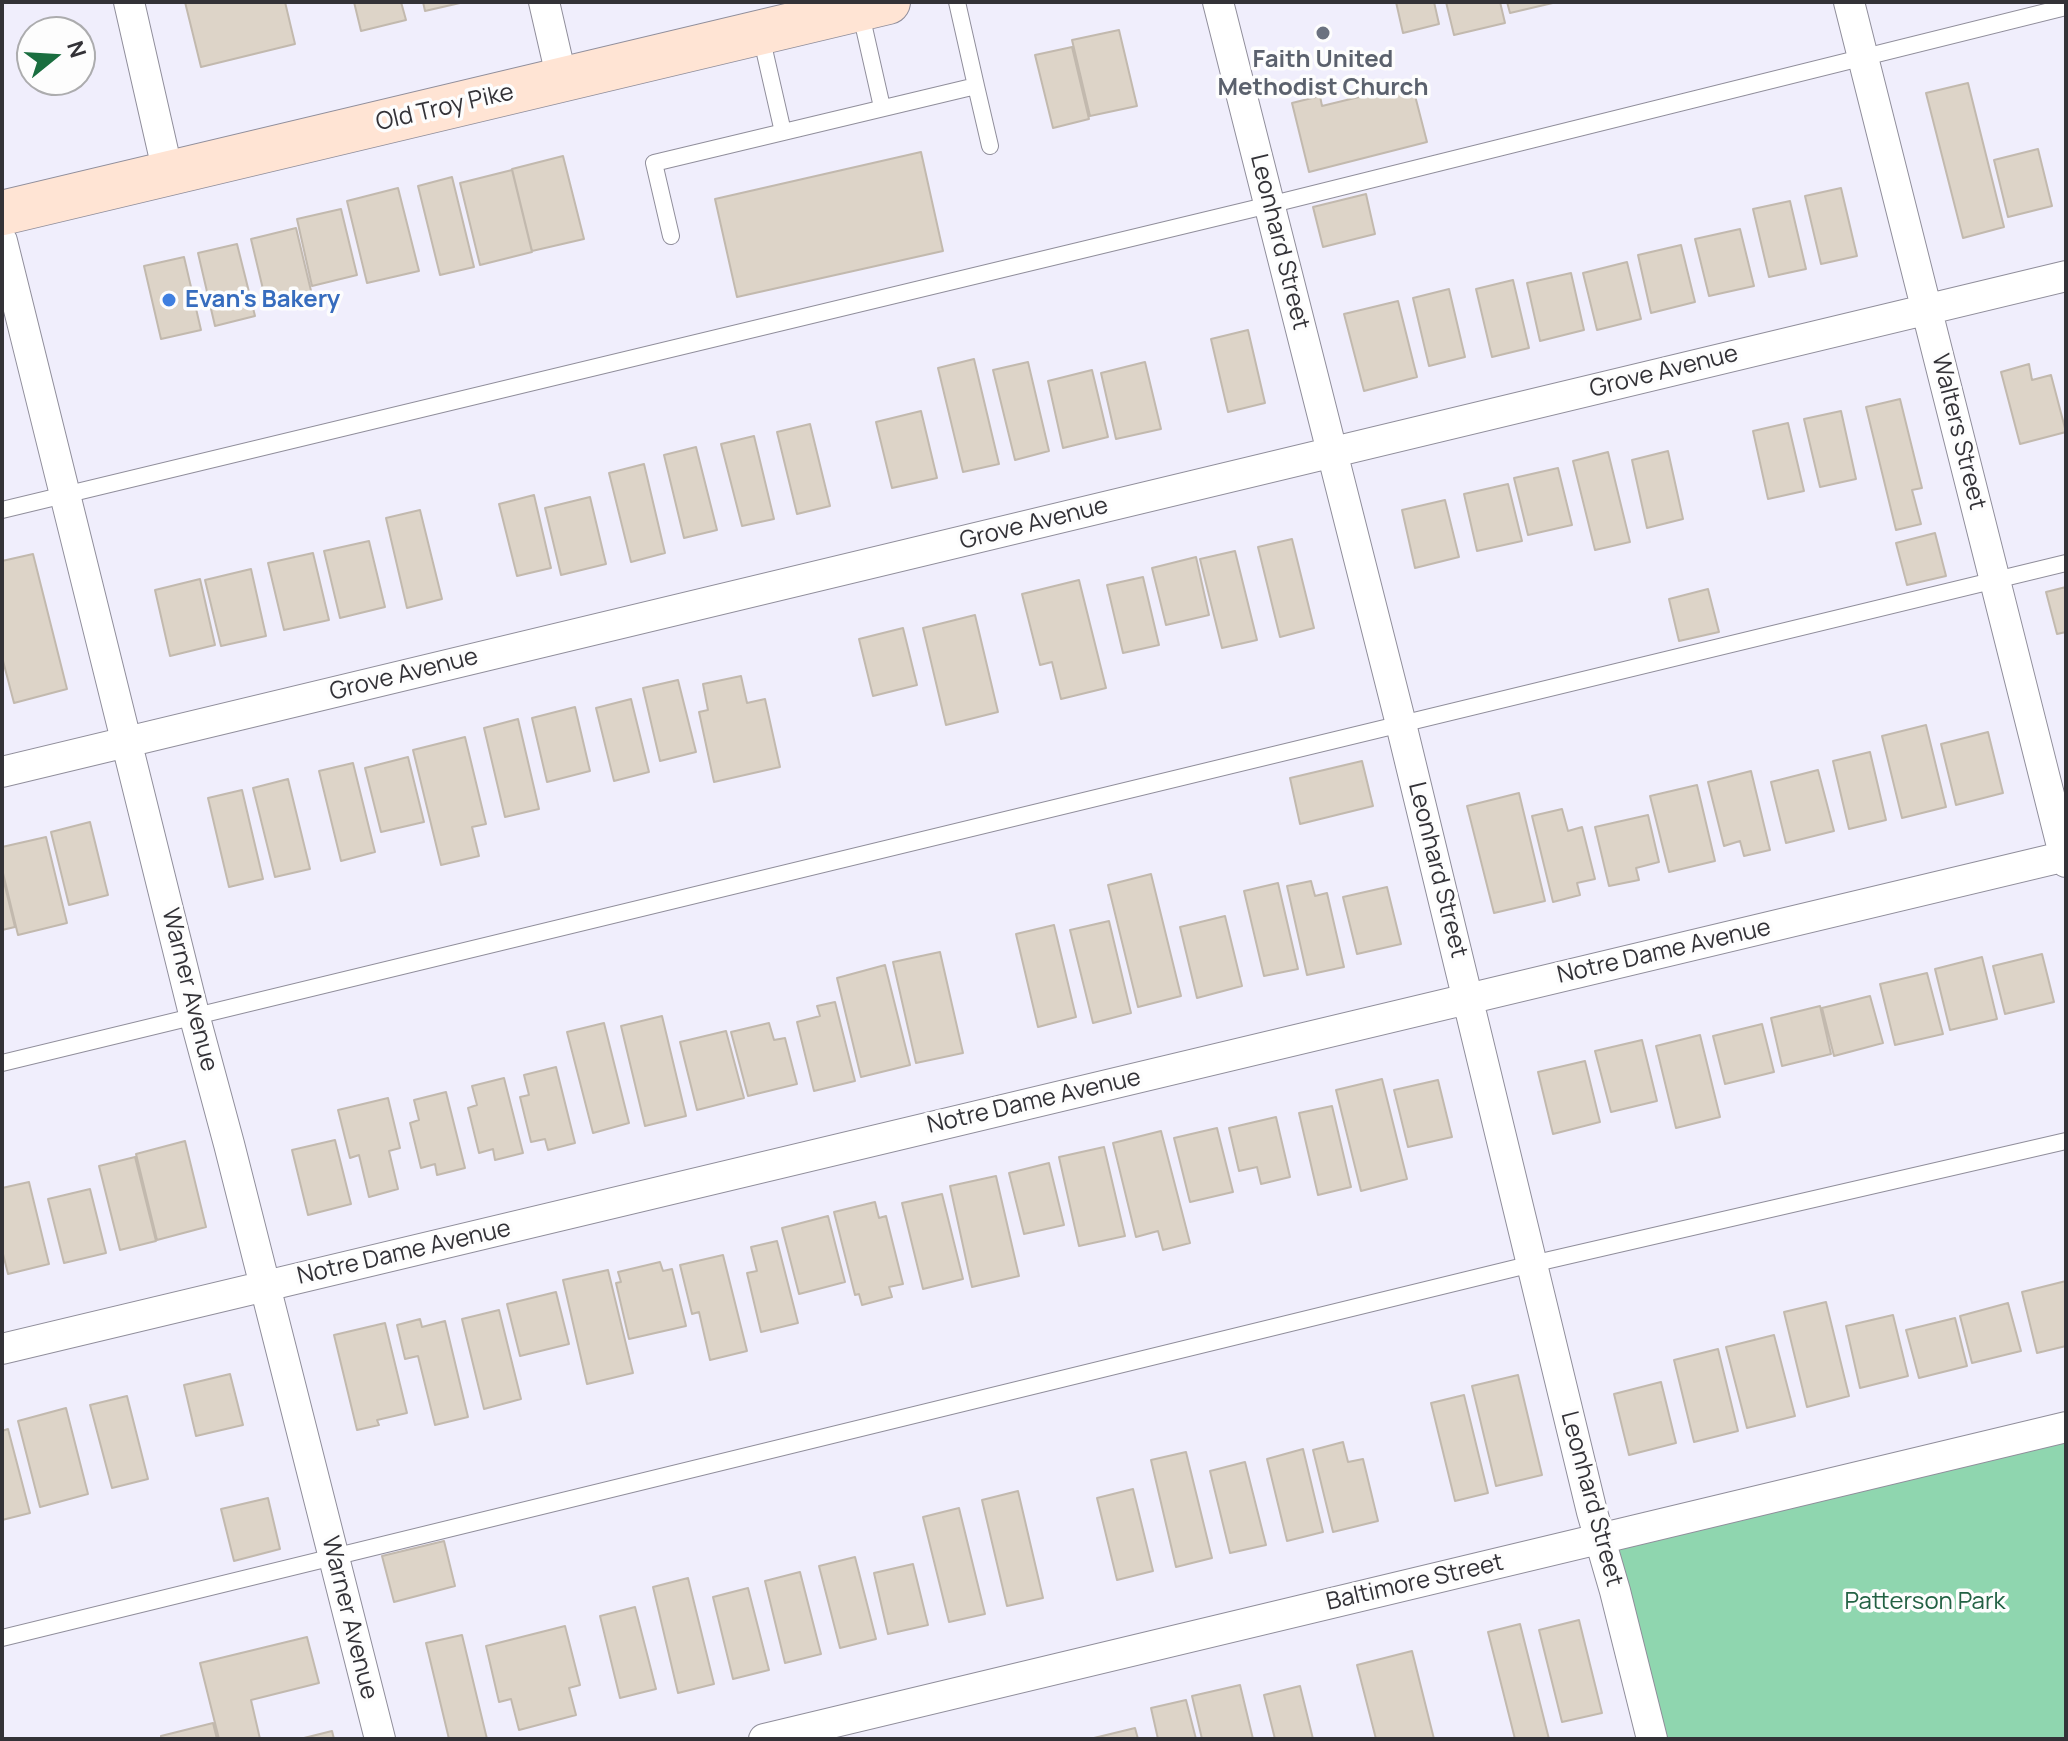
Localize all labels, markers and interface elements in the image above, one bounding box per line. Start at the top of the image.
north arrow [16,16,96,96]
marker: Faith United Methodist Church [1314,24,1332,42]
text: N [60,37,94,61]
place label: Faith United Methodist Church [1218,46,1428,102]
street label: Old Troy Pike [373,78,517,138]
street label: Leonhard Street [1243,151,1315,333]
place label: Evan's Bakery [185,286,340,314]
marker: Evan's Bakery [160,291,178,309]
street label: Grove Avenue [1587,340,1741,404]
street label: Walters Street [1925,351,1991,513]
street label: Grove Avenue [957,492,1111,556]
street label: Grove Avenue [327,643,481,707]
street label: Leonhard Street [1401,779,1473,961]
street label: Warner Avenue [155,905,223,1075]
street label: Notre Dame Avenue [1554,913,1774,991]
street label: Notre Dame Avenue [924,1063,1144,1141]
street label: Notre Dame Avenue [294,1214,514,1292]
street label: Leonhard Street [1554,1408,1628,1590]
street label: Warner Avenue [315,1533,383,1703]
street label: Baltimore Street [1324,1549,1506,1617]
park label: Patterson Park [1845,1588,2005,1616]

